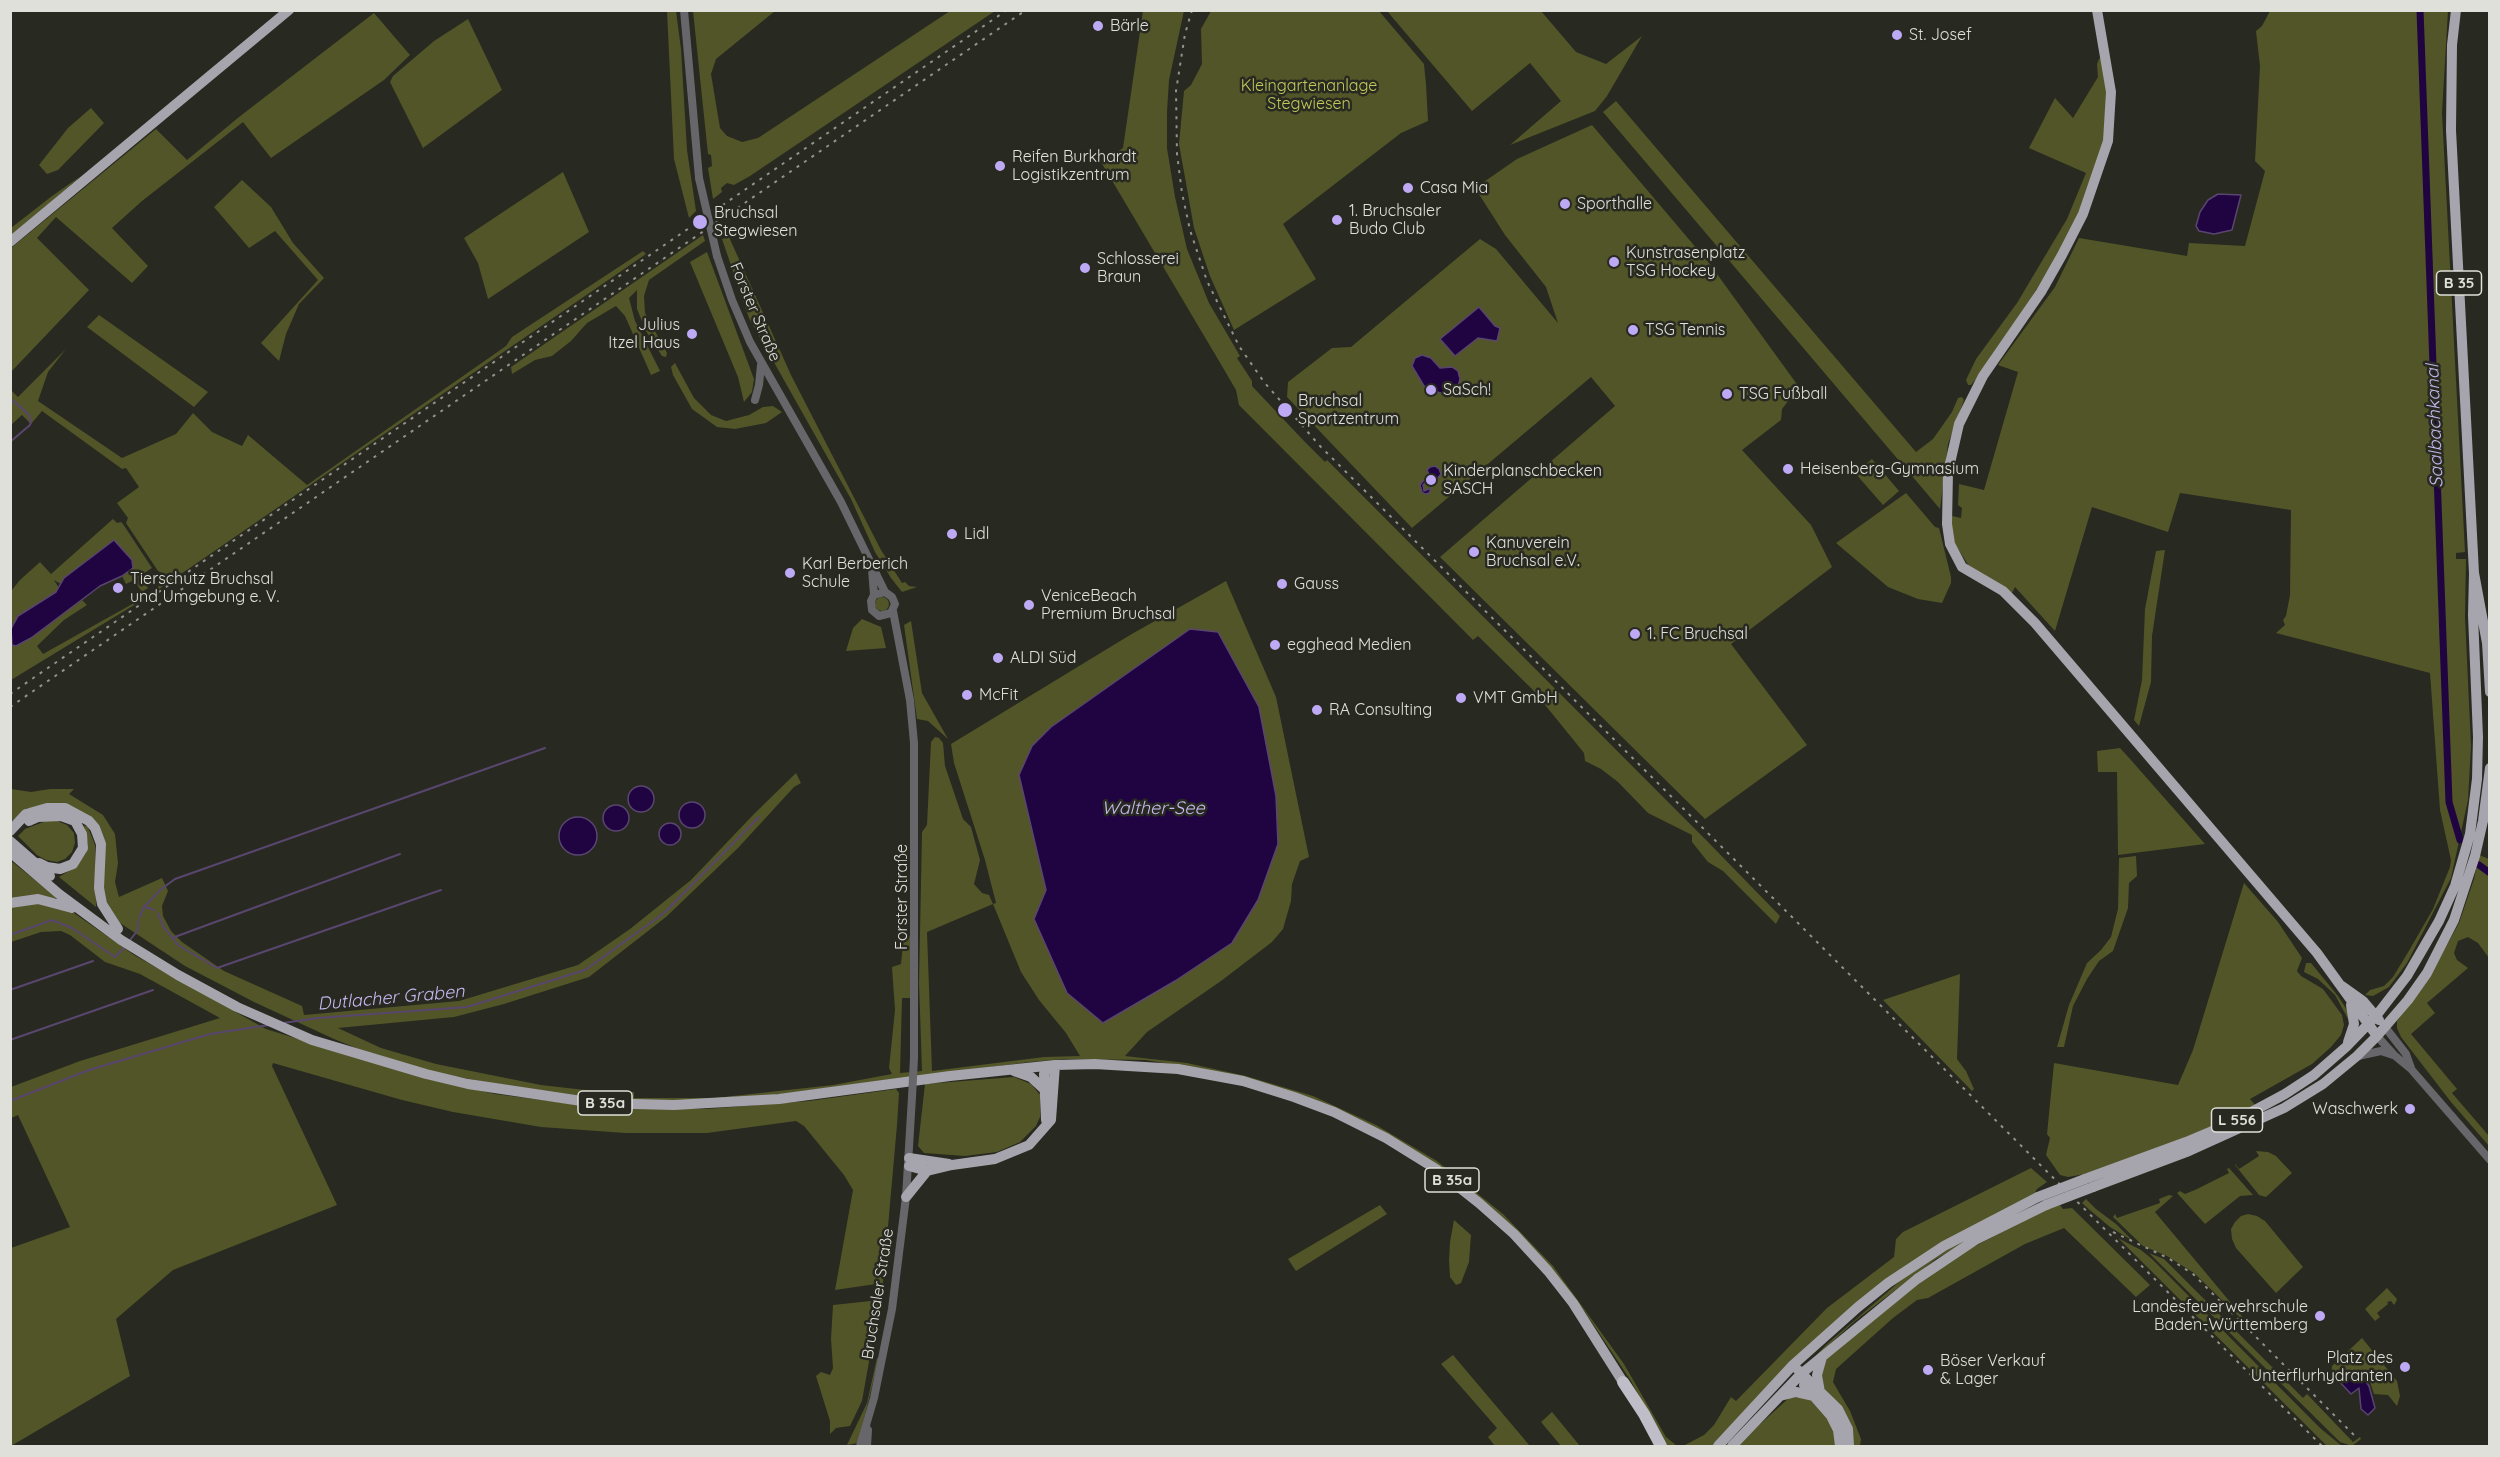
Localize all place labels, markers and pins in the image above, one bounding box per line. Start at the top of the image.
place label: Bärle [1110,16,1149,36]
marker: Bärle [1091,19,1105,33]
place label: St. Josef [1909,25,1972,45]
marker: St. Josef [1890,28,1904,42]
place label: Reifen Burkhardt Logistikzentrum [1012,147,1137,185]
marker: Reifen Burkhardt Logistikzentrum [993,159,1007,173]
place label: Casa Mia [1420,178,1488,198]
marker: Casa Mia [1401,181,1415,195]
place label: Sporthalle [1577,194,1652,214]
marker: Sporthalle [1558,197,1572,211]
place label: 1. Bruchsaler Budo Club [1349,201,1441,239]
place label: Bruchsal Stegwiesen [714,203,798,241]
marker: Bruchsal Stegwiesen [691,213,709,231]
marker: 1. Bruchsaler Budo Club [1330,213,1344,227]
place label: Kunstrasenplatz TSG Hockey [1626,243,1746,281]
place label: Schlosserei Braun [1097,249,1179,287]
marker: Kunstrasenplatz TSG Hockey [1607,255,1621,269]
marker: Schlosserei Braun [1078,261,1092,275]
place label: Julius Itzel Haus [608,315,680,353]
place label: TSG Tennis [1645,320,1725,340]
marker: TSG Tennis [1626,323,1640,337]
marker: Julius Itzel Haus [685,327,699,341]
place label: SaSch! [1443,380,1491,400]
marker: SaSch! [1424,383,1438,397]
place label: TSG Fußball [1739,384,1828,404]
marker: TSG Fußball [1720,387,1734,401]
place label: Bruchsal Sportzentrum [1298,391,1399,429]
marker: Bruchsal Sportzentrum [1276,401,1294,419]
place label: Heisenberg-Gymnasium [1800,459,1979,479]
place label: Kinderplanschbecken SASCH [1443,461,1602,499]
marker: Heisenberg-Gymnasium [1781,462,1795,476]
marker: Kinderplanschbecken SASCH [1424,473,1438,487]
place label: Lidl [964,524,989,544]
marker: Lidl [945,527,959,541]
place label: Kanuverein Bruchsal e.V. [1486,533,1580,571]
marker: Kanuverein Bruchsal e.V. [1467,545,1481,559]
place label: Karl Berberich Schule [802,554,908,592]
marker: Karl Berberich Schule [783,566,797,580]
place label: Tierschutz Bruchsal und Umgebung e. V. [130,569,279,607]
place label: Gauss [1294,574,1339,594]
marker: Gauss [1275,577,1289,591]
marker: Tierschutz Bruchsal und Umgebung e. V. [111,581,125,595]
place label: VeniceBeach Premium Bruchsal [1041,586,1176,624]
marker: VeniceBeach Premium Bruchsal [1022,598,1036,612]
place label: 1. FC Bruchsal [1647,624,1748,644]
marker: 1. FC Bruchsal [1628,627,1642,641]
place label: egghead Medien [1287,635,1412,655]
marker: egghead Medien [1268,638,1282,652]
place label: ALDI Süd [1010,648,1077,668]
marker: ALDI Süd [991,651,1005,665]
place label: McFit [979,685,1018,705]
marker: McFit [960,688,974,702]
place label: VMT GmbH [1473,688,1558,708]
marker: VMT GmbH [1454,691,1468,705]
place label: RA Consulting [1329,700,1432,720]
marker: RA Consulting [1310,703,1324,717]
place label: Waschwerk [2312,1099,2398,1119]
marker: Waschwerk [2403,1102,2417,1116]
place label: Landesfeuerwehrschule Baden-Württemberg [2132,1297,2308,1335]
marker: Landesfeuerwehrschule Baden-Württemberg [2313,1309,2327,1323]
place label: Platz des Unterflurhydranten [2251,1348,2393,1386]
place label: Böser Verkauf & Lager [1940,1351,2046,1389]
marker: Platz des Unterflurhydranten [2398,1360,2412,1374]
marker: Böser Verkauf & Lager [1921,1363,1935,1377]

